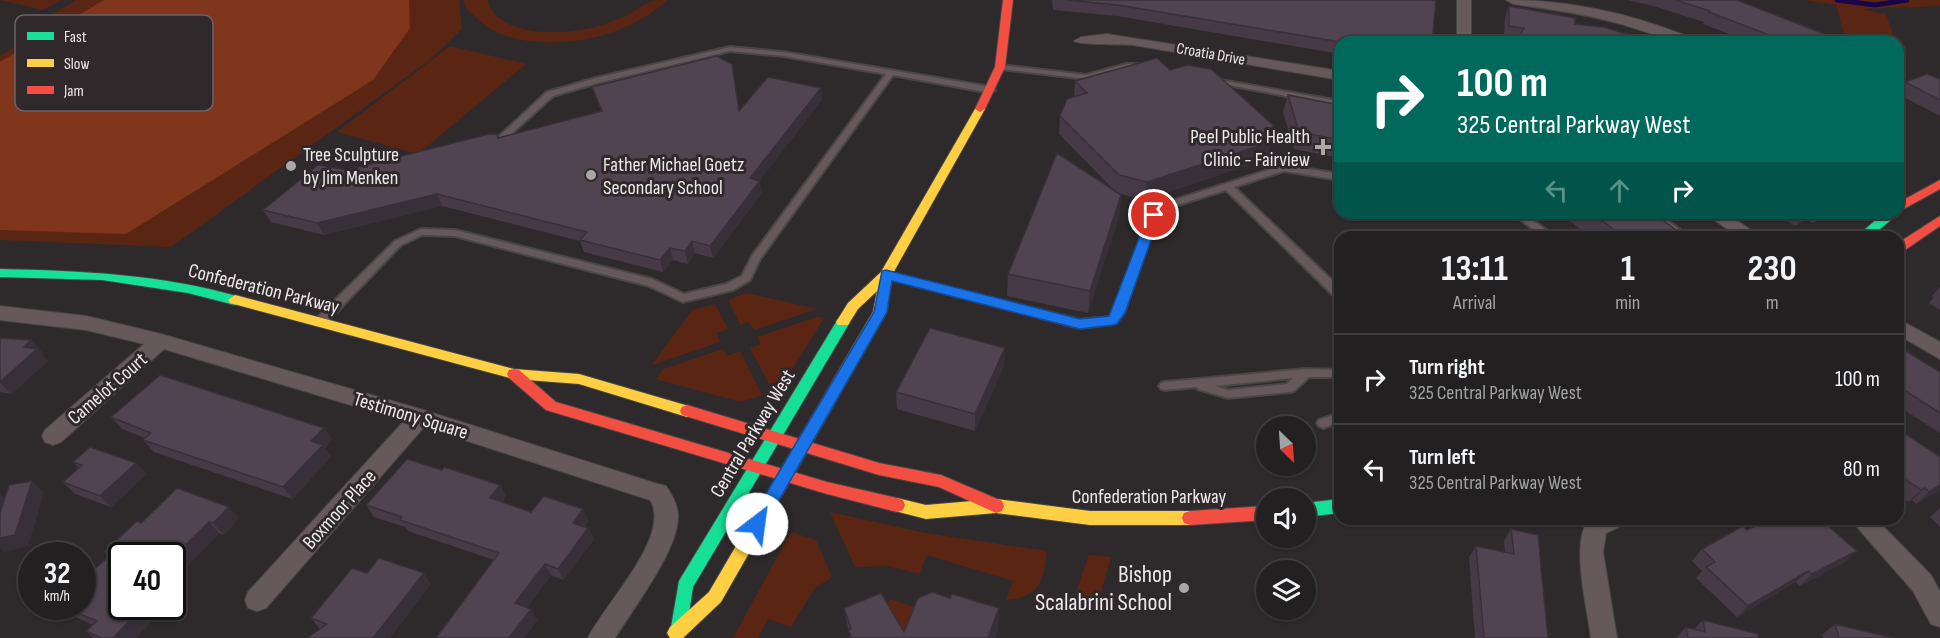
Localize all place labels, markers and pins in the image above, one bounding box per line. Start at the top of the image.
place label: Peel Public Health Clinic - Fairview [1190,125,1310,172]
marker: Peel Public Health Clinic - Fairview [1314,138,1332,156]
place label: Tree Sculpture by Jim Menken [303,143,399,190]
place label: Father Michael Goetz Secondary School [603,153,744,200]
marker: Tree Sculpture by Jim Menken [284,159,298,173]
marker: Father Michael Goetz Secondary School [584,168,598,182]
pin [1128,189,1179,240]
place label: Bishop Scalabrini School [1035,560,1172,617]
marker: Bishop Scalabrini School [1177,581,1191,595]

